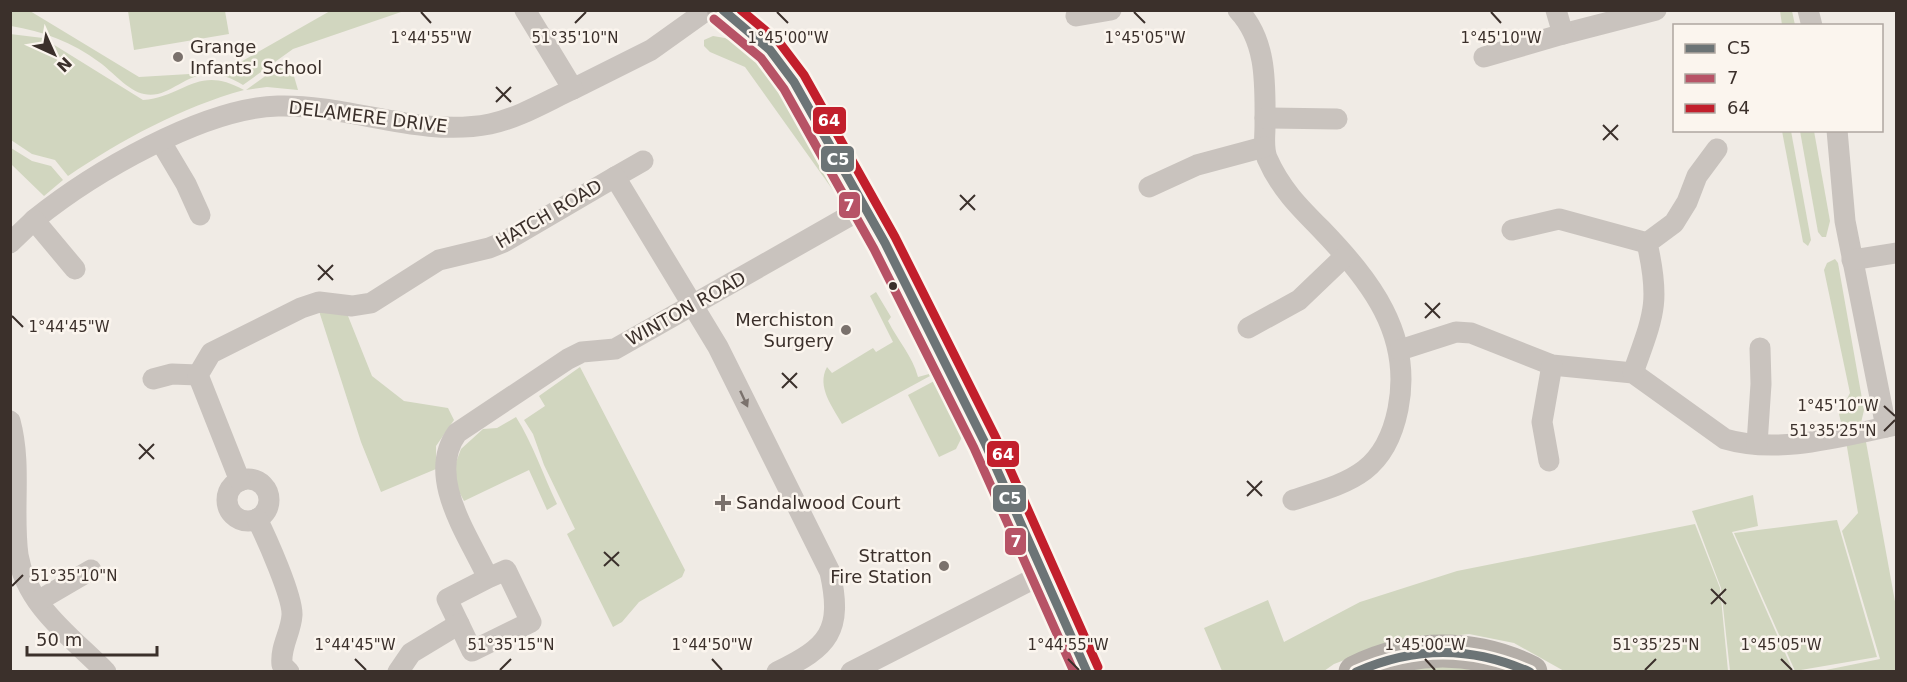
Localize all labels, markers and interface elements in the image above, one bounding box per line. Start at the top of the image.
north arrow [24,24,84,84]
legend [1673,24,1883,132]
text: 1°44'55"W [390,29,472,47]
text: 51°35'10"N [531,29,619,47]
text: 1°45'00"W [747,29,829,47]
text: 1°45'05"W [1104,29,1186,47]
text: 1°45'10"W [1460,29,1542,47]
place label: Grange Infants' School [190,36,322,78]
text: C5 [1727,37,1751,58]
marker: Grange Infants' School [171,50,185,64]
text: N [53,53,76,76]
text: 7 [1727,67,1738,88]
street label: DELAMERE DRIVE [287,96,449,137]
text: 64 [1727,97,1750,118]
line badge: 64 [812,106,847,135]
text: 64 [818,111,840,130]
line badge: C5 [820,145,855,173]
text: C5 [827,150,849,169]
street label: HATCH ROAD [492,175,605,252]
line badge: 7 [838,191,861,219]
text: 7 [843,196,855,215]
street label: WINTON ROAD [622,267,749,350]
unlabelled marker [887,280,899,292]
place label: Merchiston Surgery [735,309,834,351]
text: 1°44'45"W [28,318,110,336]
marker: Merchiston Surgery [839,323,853,337]
one-way arrow [740,391,749,408]
text: 1°45'10"W [1797,397,1879,415]
text: 51°35'25"N [1789,422,1877,440]
line badge: 64 [986,440,1020,468]
text: 64 [992,445,1014,464]
line badge: C5 [992,484,1027,513]
text: C5 [999,489,1021,508]
place label: Sandalwood Court [736,492,901,513]
marker: Sandalwood Court [714,494,732,512]
line badge: 7 [1004,527,1027,556]
text: 7 [1010,532,1022,551]
place label: Stratton Fire Station [830,545,932,587]
marker: Stratton Fire Station [937,559,951,573]
text: 51°35'10"N [30,567,118,585]
scale bar [27,619,158,657]
text: 50 m [36,629,82,650]
text: 1°44'45"W [314,636,396,654]
text: 51°35'15"N [467,636,555,654]
text: 1°44'50"W [671,636,753,654]
text: 1°44'55"W [1027,636,1109,654]
text: 1°45'00"W [1384,636,1466,654]
text: 51°35'25"N [1612,636,1700,654]
text: 1°45'05"W [1740,636,1822,654]

